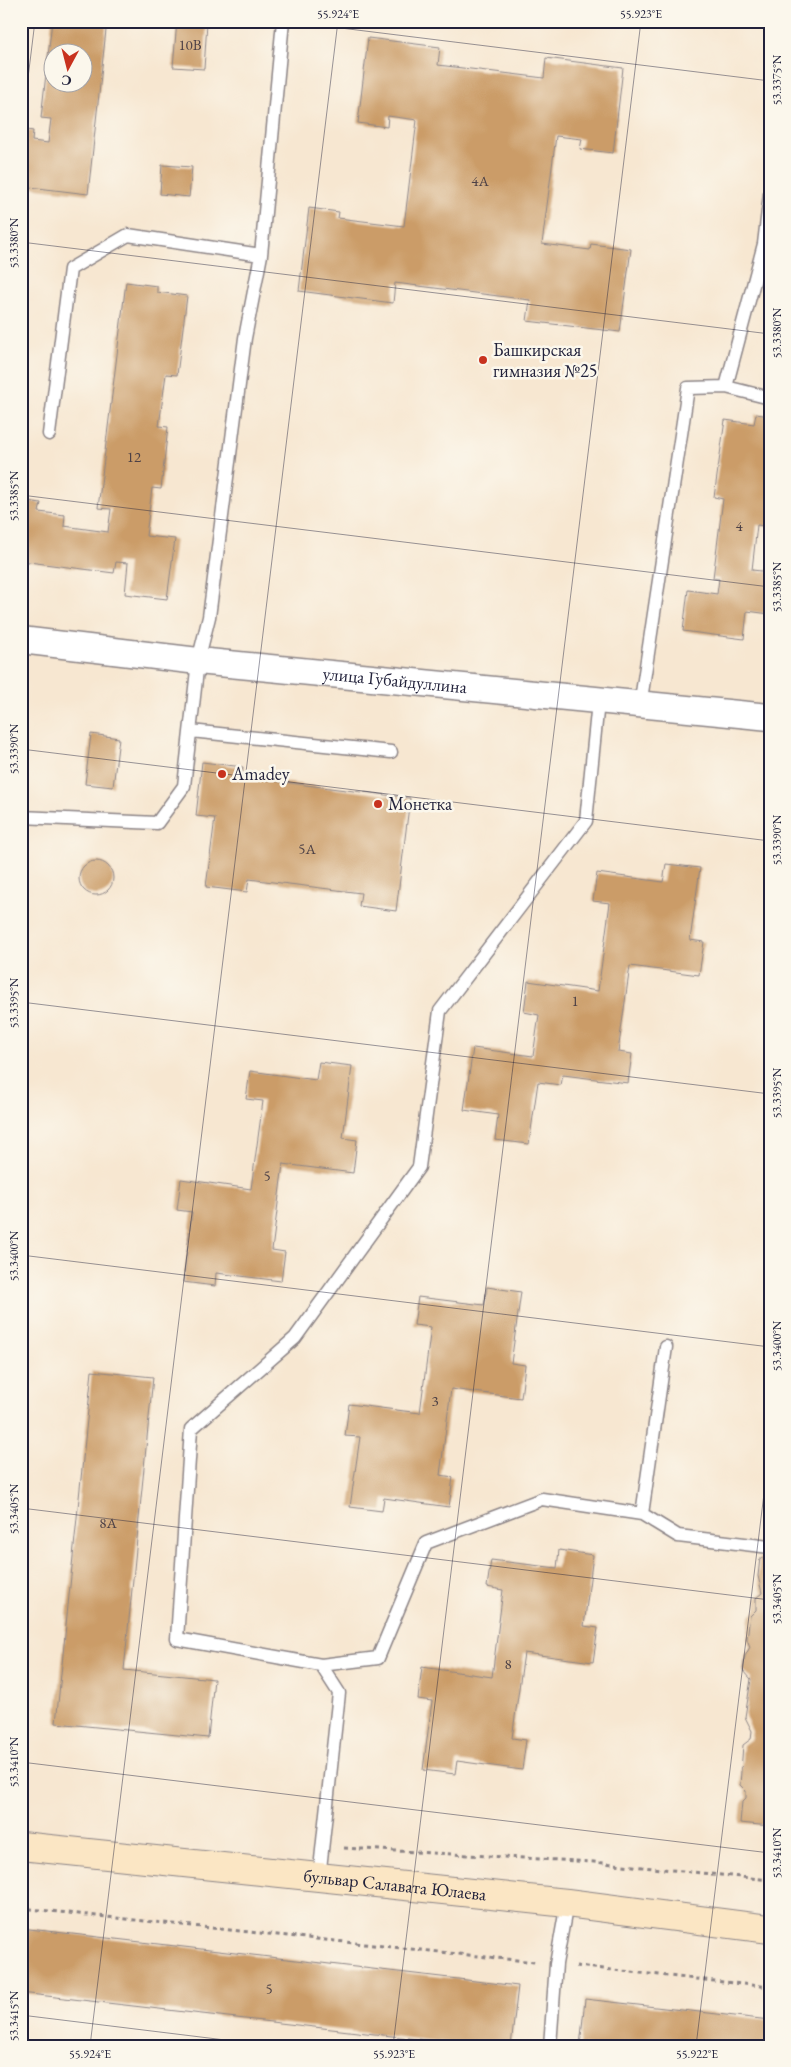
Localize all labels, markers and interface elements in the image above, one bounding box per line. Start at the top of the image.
text: 55.924°E [317,6,359,22]
text: 55.923°E [620,6,662,22]
house number: 10В [178,35,202,54]
north arrow [42,42,92,92]
text: 53.3375°N [769,54,785,105]
text: С [60,71,72,90]
house number: 4А [471,171,489,190]
text: 53.3380°N [6,217,22,268]
text: 53.3380°N [769,307,785,358]
place label: Башкирская гимназия №25 [493,338,597,382]
marker: Башкирская гимназия №25 [477,354,489,366]
house number: 12 [127,447,142,466]
text: 53.3385°N [6,470,22,521]
house number: 4 [735,516,743,535]
text: 53.3385°N [769,561,785,612]
street label: улица Губайдуллина [322,661,469,698]
text: 53.3390°N [6,723,22,774]
place label: Amadey [231,762,290,785]
marker: Amadey [216,768,228,780]
place label: Монетка [388,792,453,815]
marker: Монетка [372,798,384,810]
text: 53.3390°N [769,814,785,865]
house number: 5А [298,839,316,858]
text: 53.3395°N [6,977,22,1028]
house number: 1 [571,991,579,1010]
text: 53.3395°N [769,1067,785,1118]
house number: 5 [263,1166,271,1185]
text: 53.3400°N [6,1230,22,1281]
text: 53.3400°N [769,1320,785,1371]
house number: 3 [431,1391,439,1410]
text: 53.3405°N [6,1483,22,1534]
house number: 8А [99,1513,117,1532]
text: 53.3405°N [769,1573,785,1624]
house number: 8 [504,1654,512,1673]
text: 53.3410°N [6,1736,22,1787]
text: 53.3410°N [769,1827,785,1878]
street label: бульвар Салавата Юлаева [303,1864,488,1906]
house number: 5 [265,1979,273,1998]
text: 53.3415°N [6,1990,22,2041]
text: 55.924°E [69,2046,111,2062]
text: 55.923°E [373,2046,415,2062]
text: 55.922°E [676,2046,718,2062]

